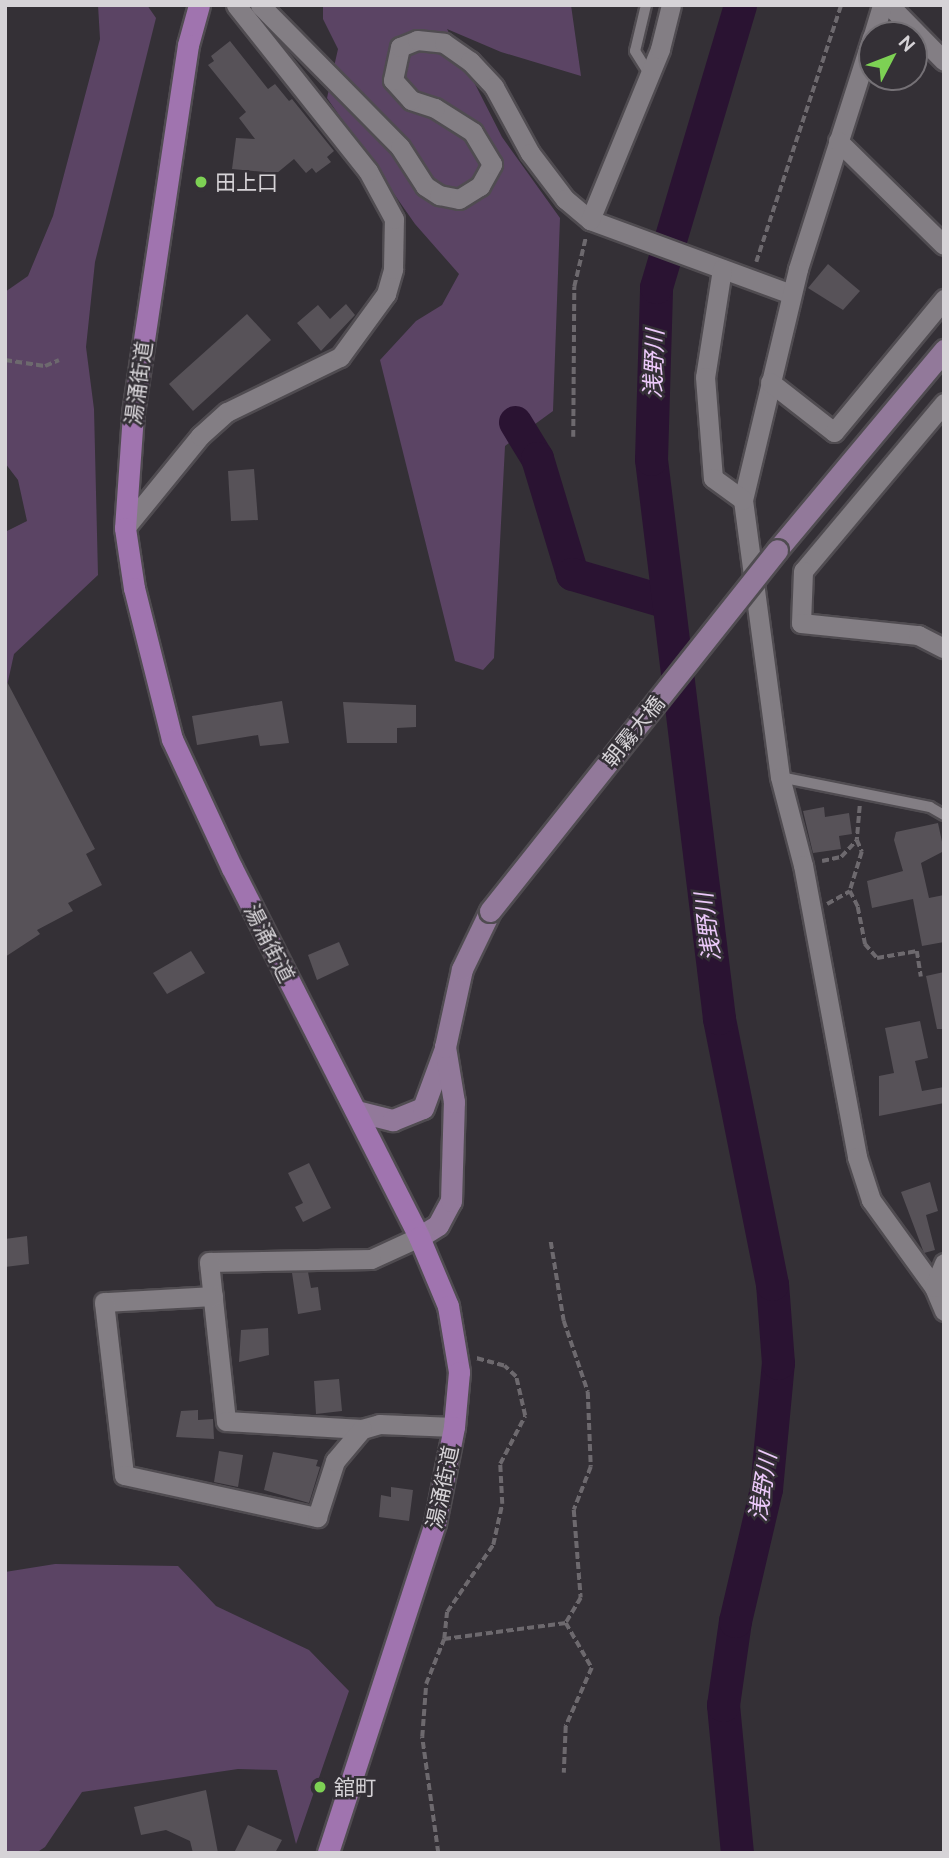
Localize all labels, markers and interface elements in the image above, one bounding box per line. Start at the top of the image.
north arrow [858,21,928,91]
text: N [894,31,920,56]
place label: 田上口 [215,169,278,195]
marker: 田上口 [193,174,209,190]
water label: 浅野川 [639,329,669,399]
street label: 湯涌街道 [120,340,156,426]
street label: 朝霧大橋 [597,690,669,772]
water label: 浅野川 [690,891,726,963]
street label: 湯涌街道 [240,900,300,986]
street label: 湯涌街道 [421,1443,463,1531]
water label: 浅野川 [744,1451,782,1523]
place label: 舘町 [334,1774,376,1800]
marker: 舘町 [312,1779,328,1795]

